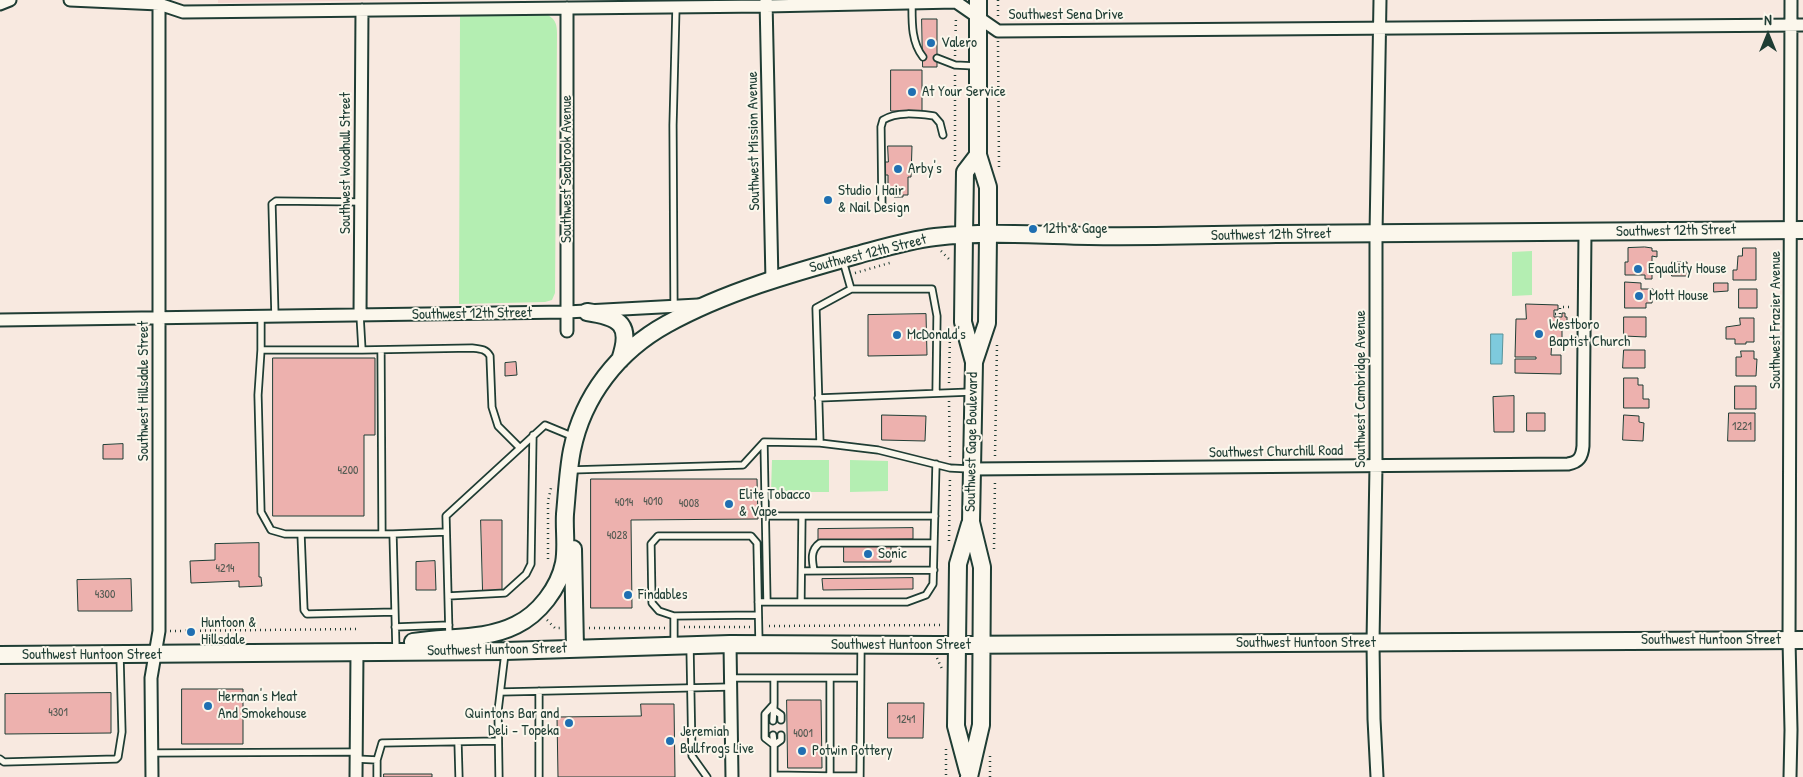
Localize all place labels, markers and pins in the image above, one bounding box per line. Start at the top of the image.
place label: Valero [941,34,977,52]
marker: Valero [925,37,937,49]
place label: At Your Service [922,83,1006,101]
marker: At Your Service [906,86,918,98]
place label: Arby's [908,160,942,178]
marker: Arby's [892,163,904,175]
place label: Studio I Hair & Nail Design [838,182,910,217]
marker: Studio I Hair & Nail Design [822,194,834,206]
place label: 12th & Gage [1043,220,1107,238]
marker: 12th & Gage [1027,223,1039,235]
place label: Equality House [1648,260,1727,278]
marker: Equality House [1632,263,1644,275]
place label: Mott House [1649,287,1709,305]
marker: Mott House [1633,290,1645,302]
place label: Westboro Baptist Church [1549,316,1630,351]
place label: McDonald's [907,326,966,344]
marker: Westboro Baptist Church [1533,328,1545,340]
marker: McDonald's [891,329,903,341]
place label: Elite Tobacco & Vape [739,486,810,521]
marker: Elite Tobacco & Vape [723,498,735,510]
place label: Sonic [878,545,907,563]
marker: Sonic [862,548,874,560]
place label: Findables [638,586,687,604]
marker: Findables [622,589,634,601]
place label: Huntoon & Hillsdale [201,614,256,649]
marker: Huntoon & Hillsdale [185,626,197,638]
place label: Herman's Meat And Smokehouse [218,688,307,723]
marker: Herman's Meat And Smokehouse [202,700,214,712]
place label: Quintons Bar and Deli - Topeka [465,705,559,740]
marker: Quintons Bar and Deli - Topeka [563,717,575,729]
place label: Jeremiah Bullfrogs Live [680,723,754,758]
marker: Jeremiah Bullfrogs Live [664,735,676,747]
place label: Potwin Pottery [812,742,893,760]
marker: Potwin Pottery [796,745,808,757]

